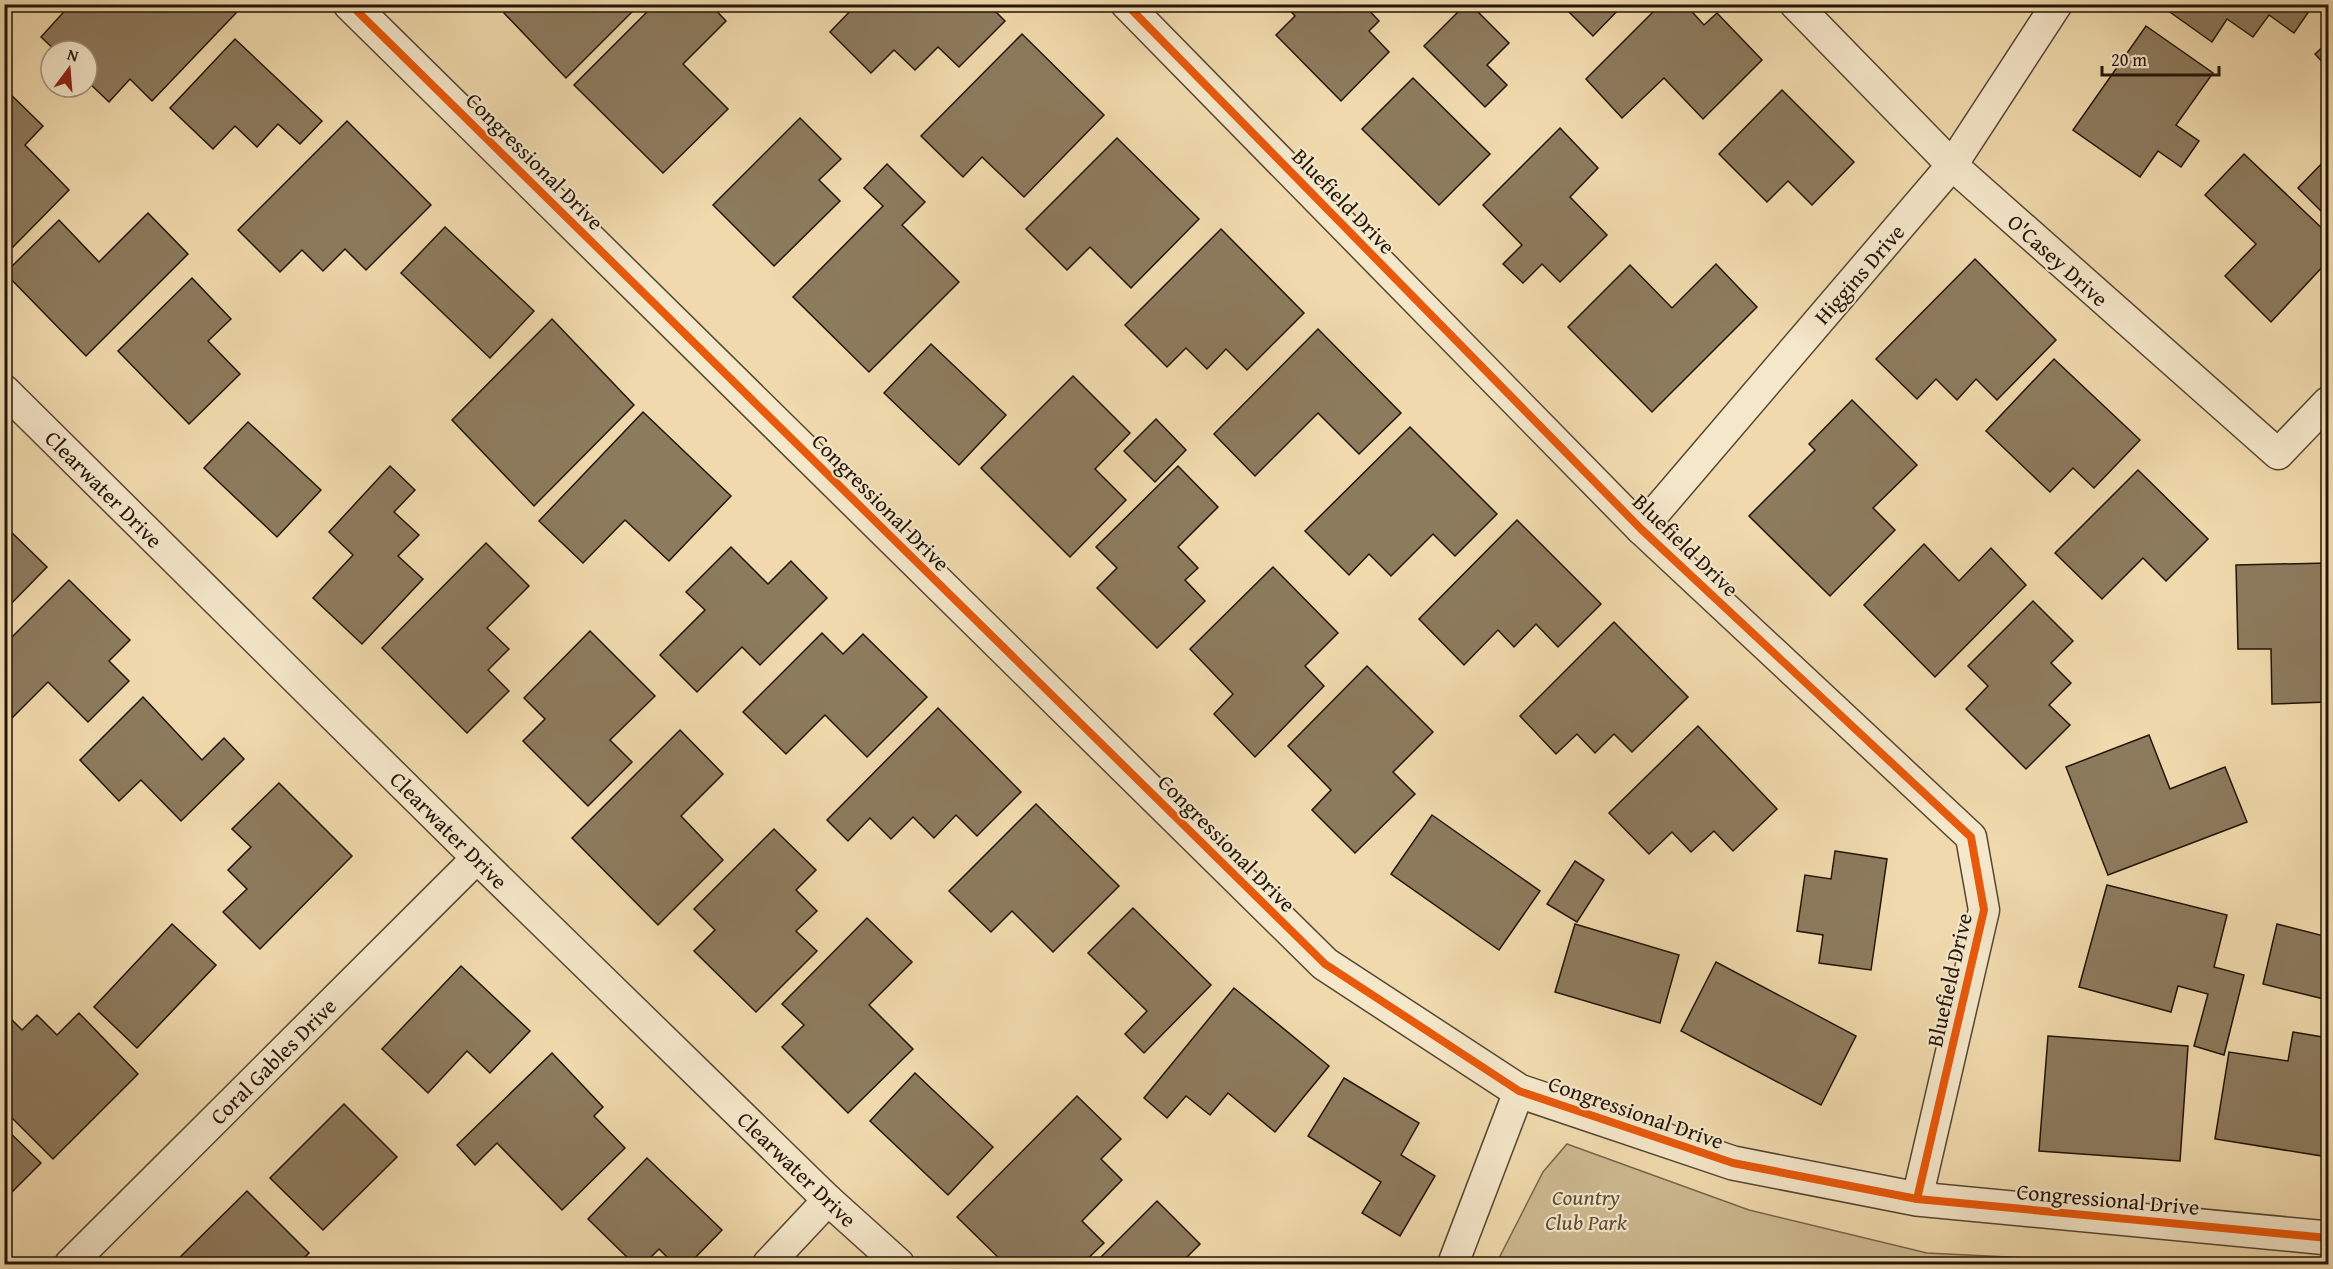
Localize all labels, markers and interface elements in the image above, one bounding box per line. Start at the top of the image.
north arrow [39,39,99,99]
scale bar [2102,39,2219,77]
text: N [65,42,82,68]
text: 20 m [2111,46,2147,73]
street label: Congressional Drive [459,85,611,237]
street label: Bluefield Drive [1285,141,1403,261]
street label: O'Casey Drive [2001,206,2115,314]
street label: Higgins Drive [1806,217,1912,331]
street label: Clearwater Drive [38,423,170,555]
street label: Congressional Drive [805,426,957,578]
street label: Bluefield Drive [1626,486,1746,604]
street label: Clearwater Drive [383,764,515,896]
street label: Congressional Drive [1151,767,1303,919]
street label: Bluefield Drive [1918,910,1980,1050]
street label: Coral Gables Drive [202,990,344,1132]
street label: Congressional Drive [1544,1067,1728,1157]
street label: Clearwater Drive [730,1104,864,1234]
street label: Congressional Drive [2015,1175,2201,1223]
park label: Country Club Park [1545,1181,1628,1238]

